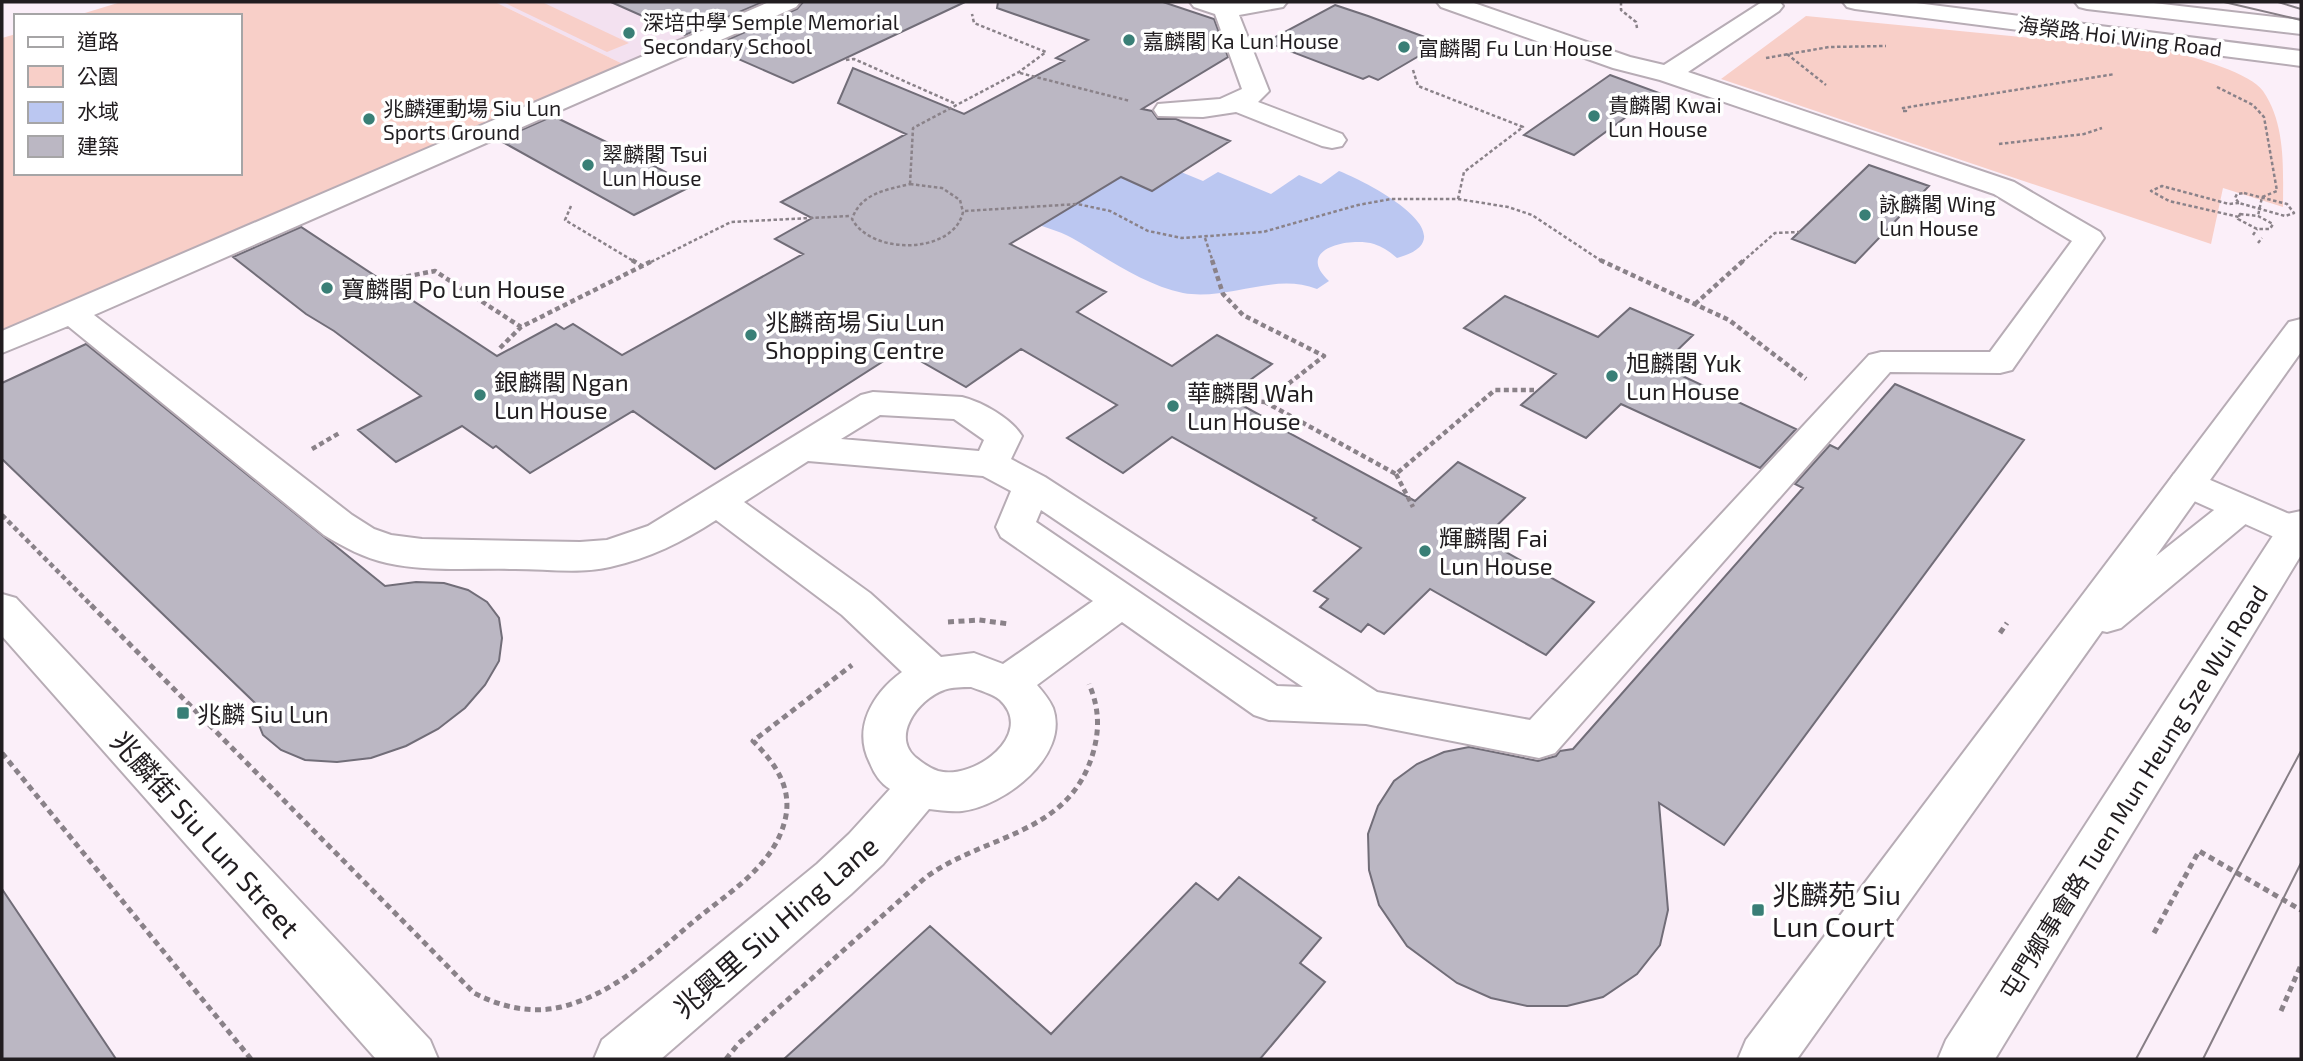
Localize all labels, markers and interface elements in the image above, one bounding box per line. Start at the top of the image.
place label: 深培中學 Semple Memorial Secondary School [643,9,900,58]
street label: 海榮路 Hoi Wing Road [2017,11,2223,61]
legend [14,14,242,175]
marker: 深培中學 Semple Memorial Secondary School [621,25,637,41]
text: 道路 [77,28,119,53]
place label: 嘉麟閣 Ka Lun House [1143,28,1339,53]
marker: 嘉麟閣 Ka Lun House [1121,32,1137,48]
place label: 富麟閣 Fu Lun House [1418,35,1613,60]
marker: 富麟閣 Fu Lun House [1396,39,1412,55]
text: 公園 [77,63,119,88]
place label: 貴麟閣 Kwai Lun House [1608,92,1722,141]
place label: 兆麟運動場 Siu Lun Sports Ground [383,95,561,144]
text: 水域 [77,98,119,123]
marker: 貴麟閣 Kwai Lun House [1586,108,1602,124]
marker: 兆麟運動場 Siu Lun Sports Ground [361,111,377,127]
text: 建築 [77,133,119,158]
place label: 翠麟閣 Tsui Lun House [602,141,708,190]
marker: 翠麟閣 Tsui Lun House [580,157,596,173]
place label: 詠麟閣 Wing Lun House [1879,191,1996,240]
marker: 詠麟閣 Wing Lun House [1857,207,1873,223]
place label: 寶麟閣 Po Lun House [341,274,565,303]
marker: 寶麟閣 Po Lun House [319,280,335,296]
place label: 兆麟商場 Siu Lun Shopping Centre [765,307,945,364]
marker: 兆麟商場 Siu Lun Shopping Centre [743,327,759,343]
place label: 旭麟閣 Yuk Lun House [1626,348,1742,405]
place label: 銀麟閣 Ngan Lun House [494,367,629,424]
marker: 旭麟閣 Yuk Lun House [1604,368,1620,384]
place label: 華麟閣 Wah Lun House [1187,378,1314,435]
marker: 銀麟閣 Ngan Lun House [472,387,488,403]
marker: 華麟閣 Wah Lun House [1165,398,1181,414]
place label: 輝麟閣 Fai Lun House [1439,523,1553,580]
marker: 輝麟閣 Fai Lun House [1417,543,1433,559]
street label: 屯門鄉事會路 Tuen Mun Heung Sze Wui Road [1993,580,2273,1004]
place label: 兆麟 Siu Lun [197,699,329,728]
marker: 兆麟 Siu Lun [175,705,191,721]
street label: 兆麟街 Siu Lun Street [104,724,308,944]
street label: 兆興里 Siu Hing Lane [666,828,884,1024]
place label: 兆麟苑 Siu Lun Court [1772,877,1901,943]
marker: 兆麟苑 Siu Lun Court [1750,902,1766,918]

